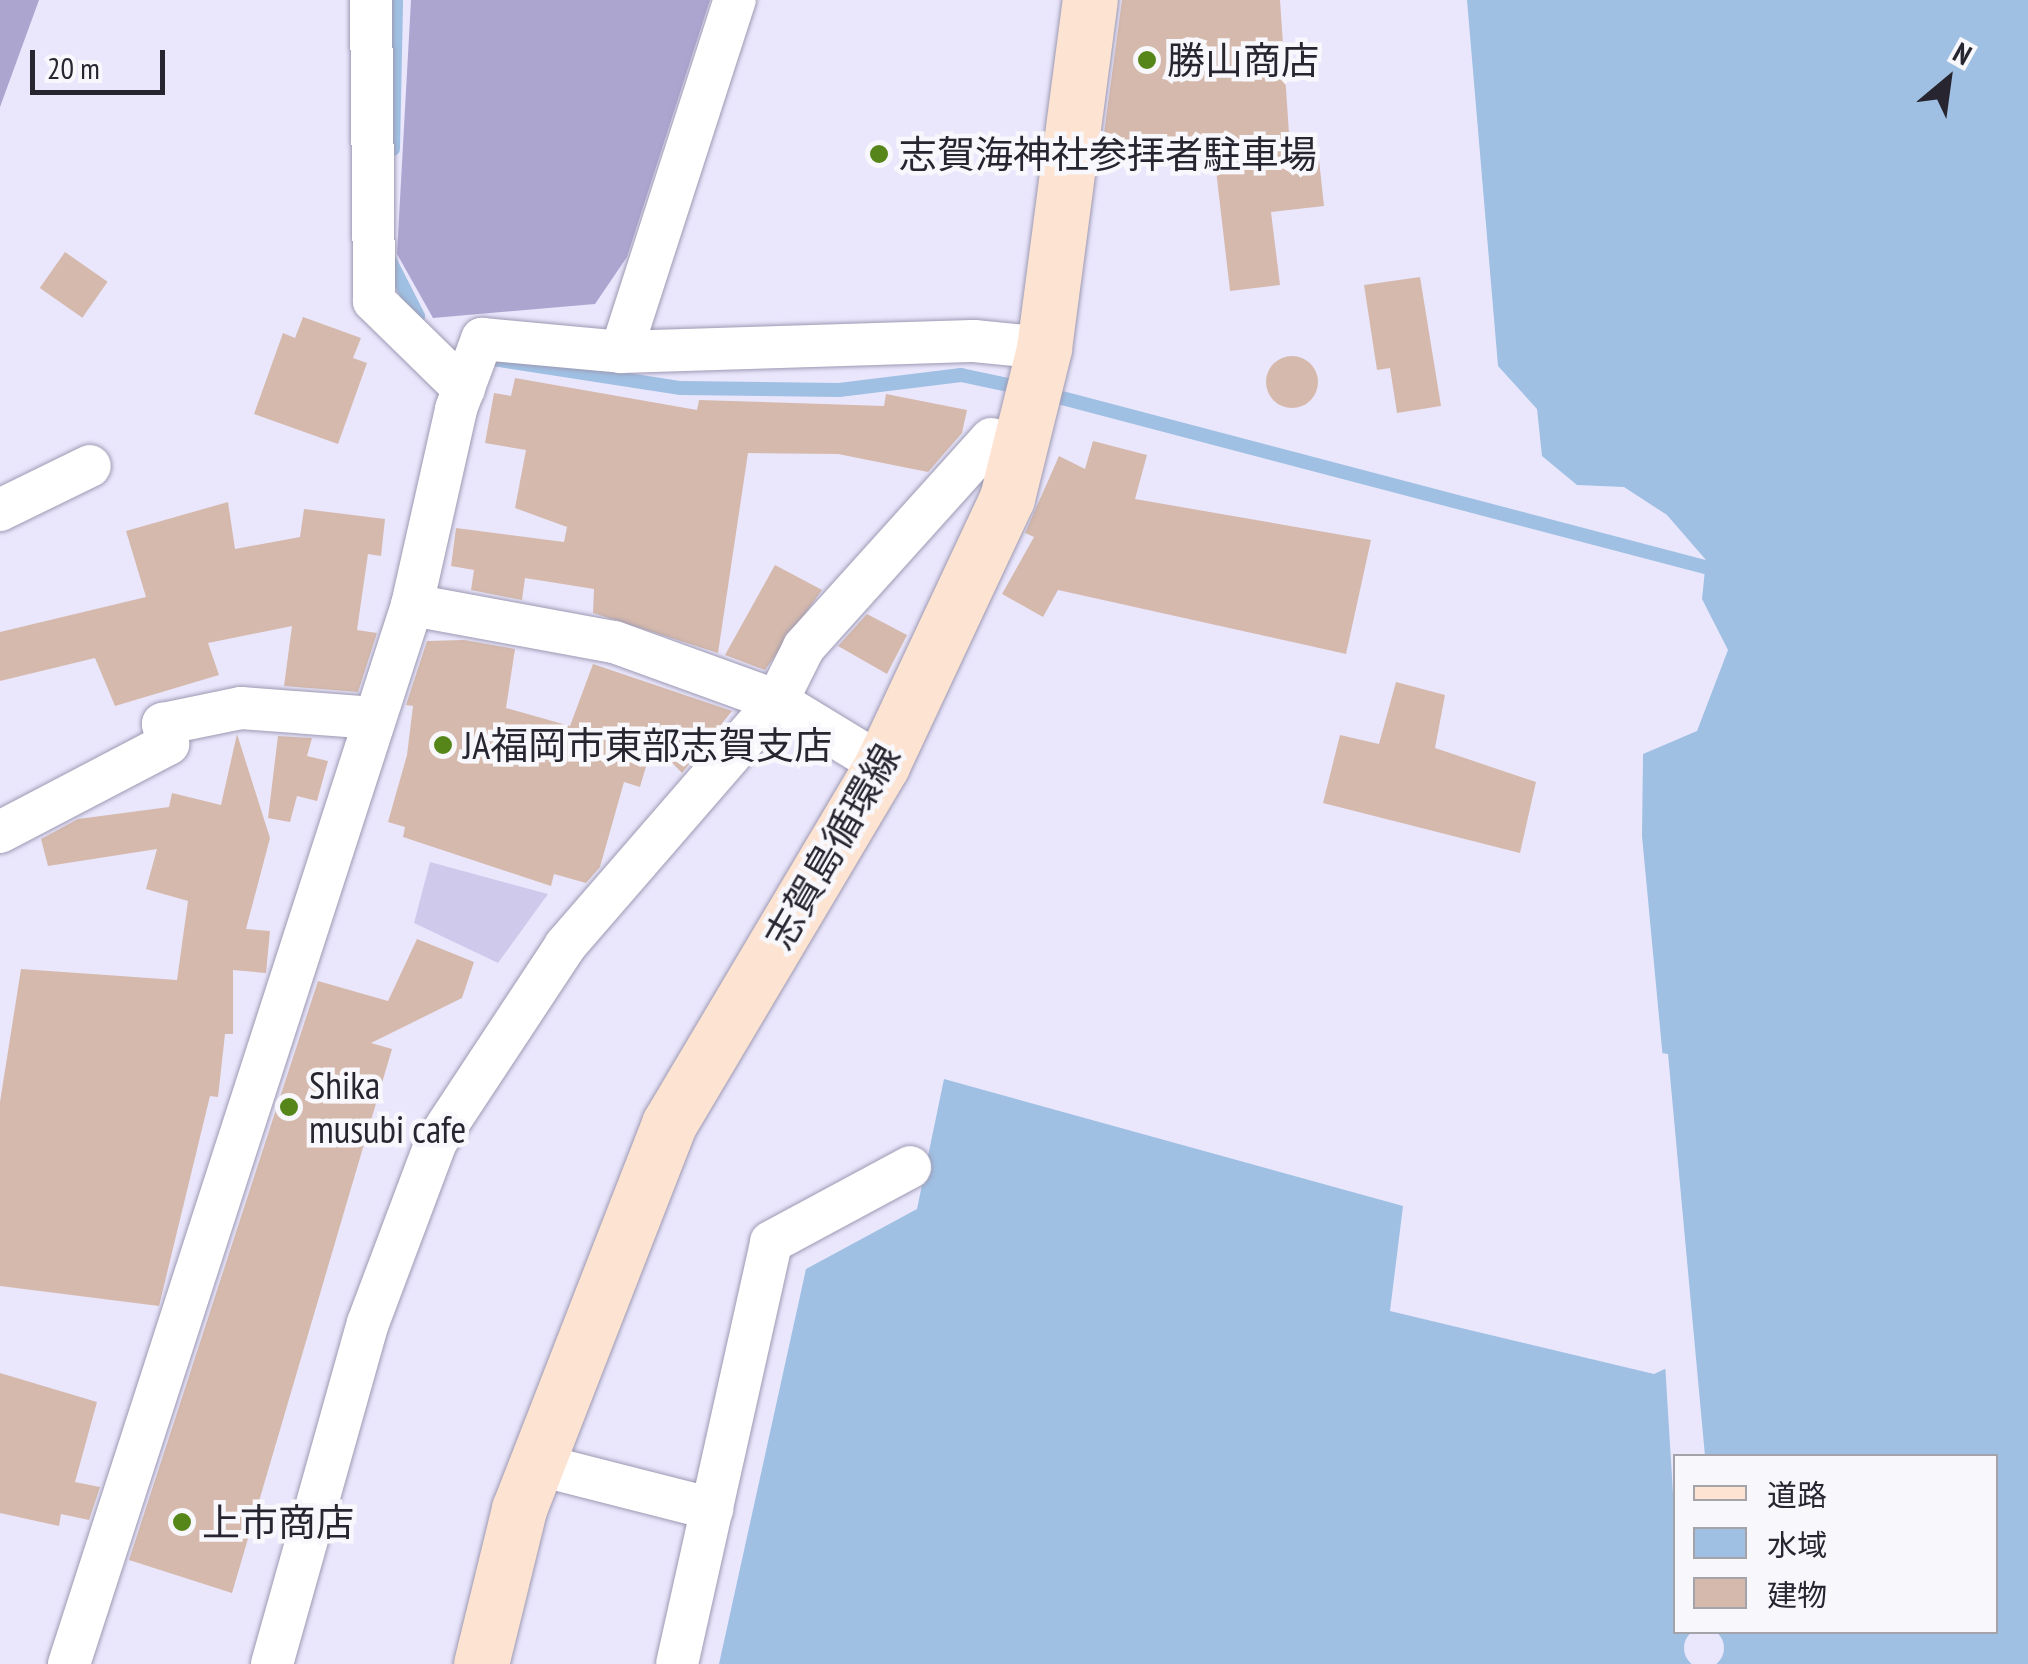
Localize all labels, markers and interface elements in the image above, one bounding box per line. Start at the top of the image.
scale bar [35,30,170,92]
north arrow [1898,30,1998,130]
text: N [1947,33,1978,73]
place label: 勝山商店 [1167,37,1319,83]
text: 20 m [47,48,100,87]
marker: 勝山商店 [1136,49,1158,71]
place label: 志賀海神社参拝者駐車場 [899,131,1317,177]
marker: 志賀海神社参拝者駐車場 [868,143,890,165]
place label: JA福岡市東部志賀支店 [463,722,832,768]
marker: JA福岡市東部志賀支店 [432,734,454,756]
street label: 志賀島循環線 [755,736,909,956]
place label: Shika musubi cafe [309,1062,466,1152]
marker: Shika musubi cafe [278,1096,300,1118]
legend [1673,1454,1998,1634]
text: 道路 [1767,1475,1827,1514]
place label: 上市商店 [202,1499,354,1545]
marker: 上市商店 [171,1511,193,1533]
text: 水域 [1767,1525,1827,1564]
text: 建物 [1767,1575,1827,1614]

